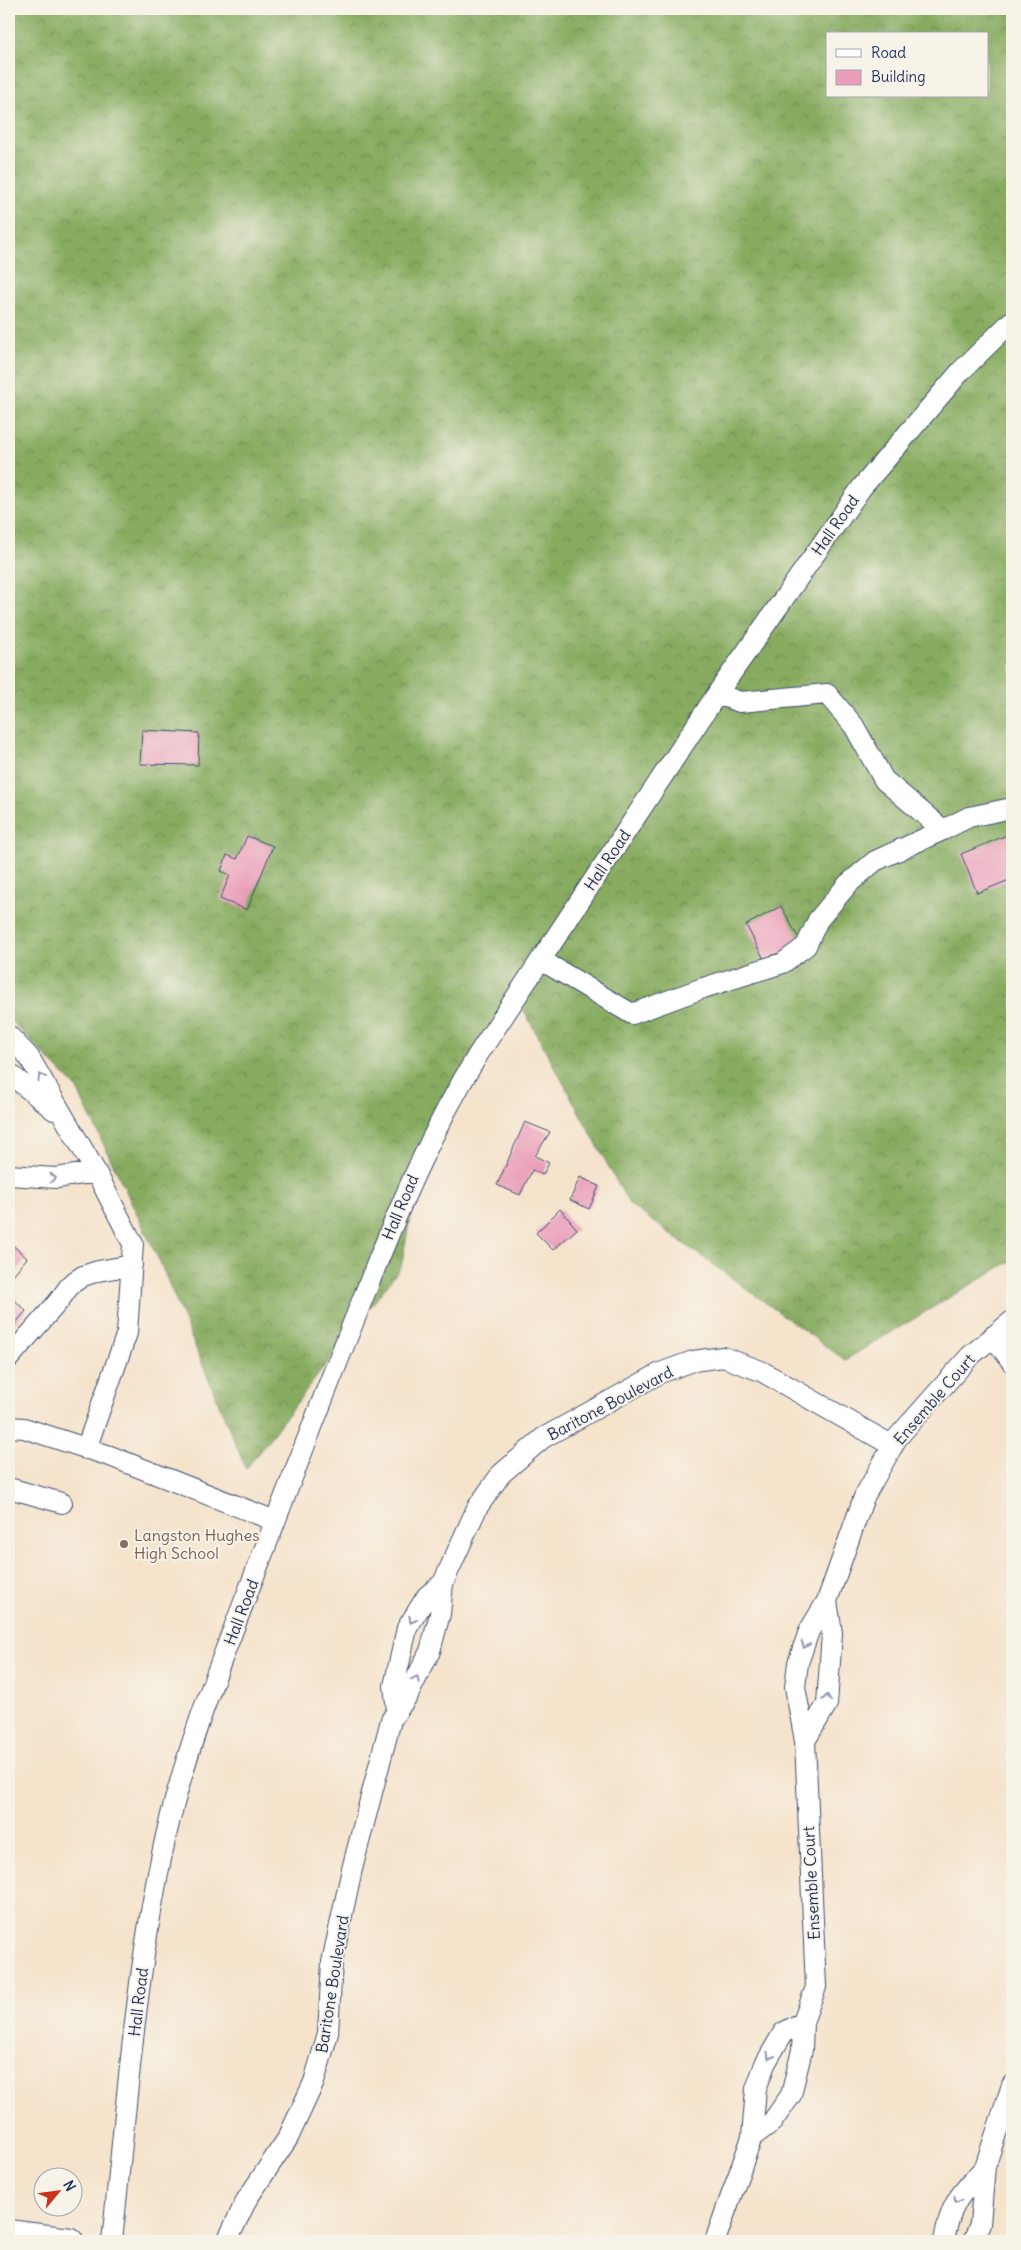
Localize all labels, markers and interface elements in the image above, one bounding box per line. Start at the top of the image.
legend [826,32,988,98]
text: Road [871,43,906,62]
text: Building [871,67,926,86]
street label: Hall Road [807,491,863,559]
street label: Hall Road [579,826,635,894]
one-way arrow [37,1074,47,1083]
street label: Hall Road [377,1171,423,1243]
one-way arrow [49,1172,57,1183]
street label: Ensemble Court [889,1349,979,1449]
street label: Baritone Boulevard [544,1361,676,1445]
place label: Langston Hughes High School [134,1525,260,1563]
marker: Langston Hughes High School [118,1538,130,1550]
street label: Hall Road [219,1576,263,1648]
one-way arrow [408,1614,418,1623]
one-way arrow [801,1640,811,1648]
one-way arrow [410,1675,420,1684]
one-way arrow [821,1694,831,1703]
street label: Ensemble Court [798,1825,824,1940]
street label: Baritone Boulevard [311,1914,353,2054]
street label: Hall Road [124,1966,152,2038]
one-way arrow [766,2050,776,2059]
north arrow [32,2168,82,2218]
text: N [59,2177,80,2194]
one-way arrow [953,2195,963,2204]

